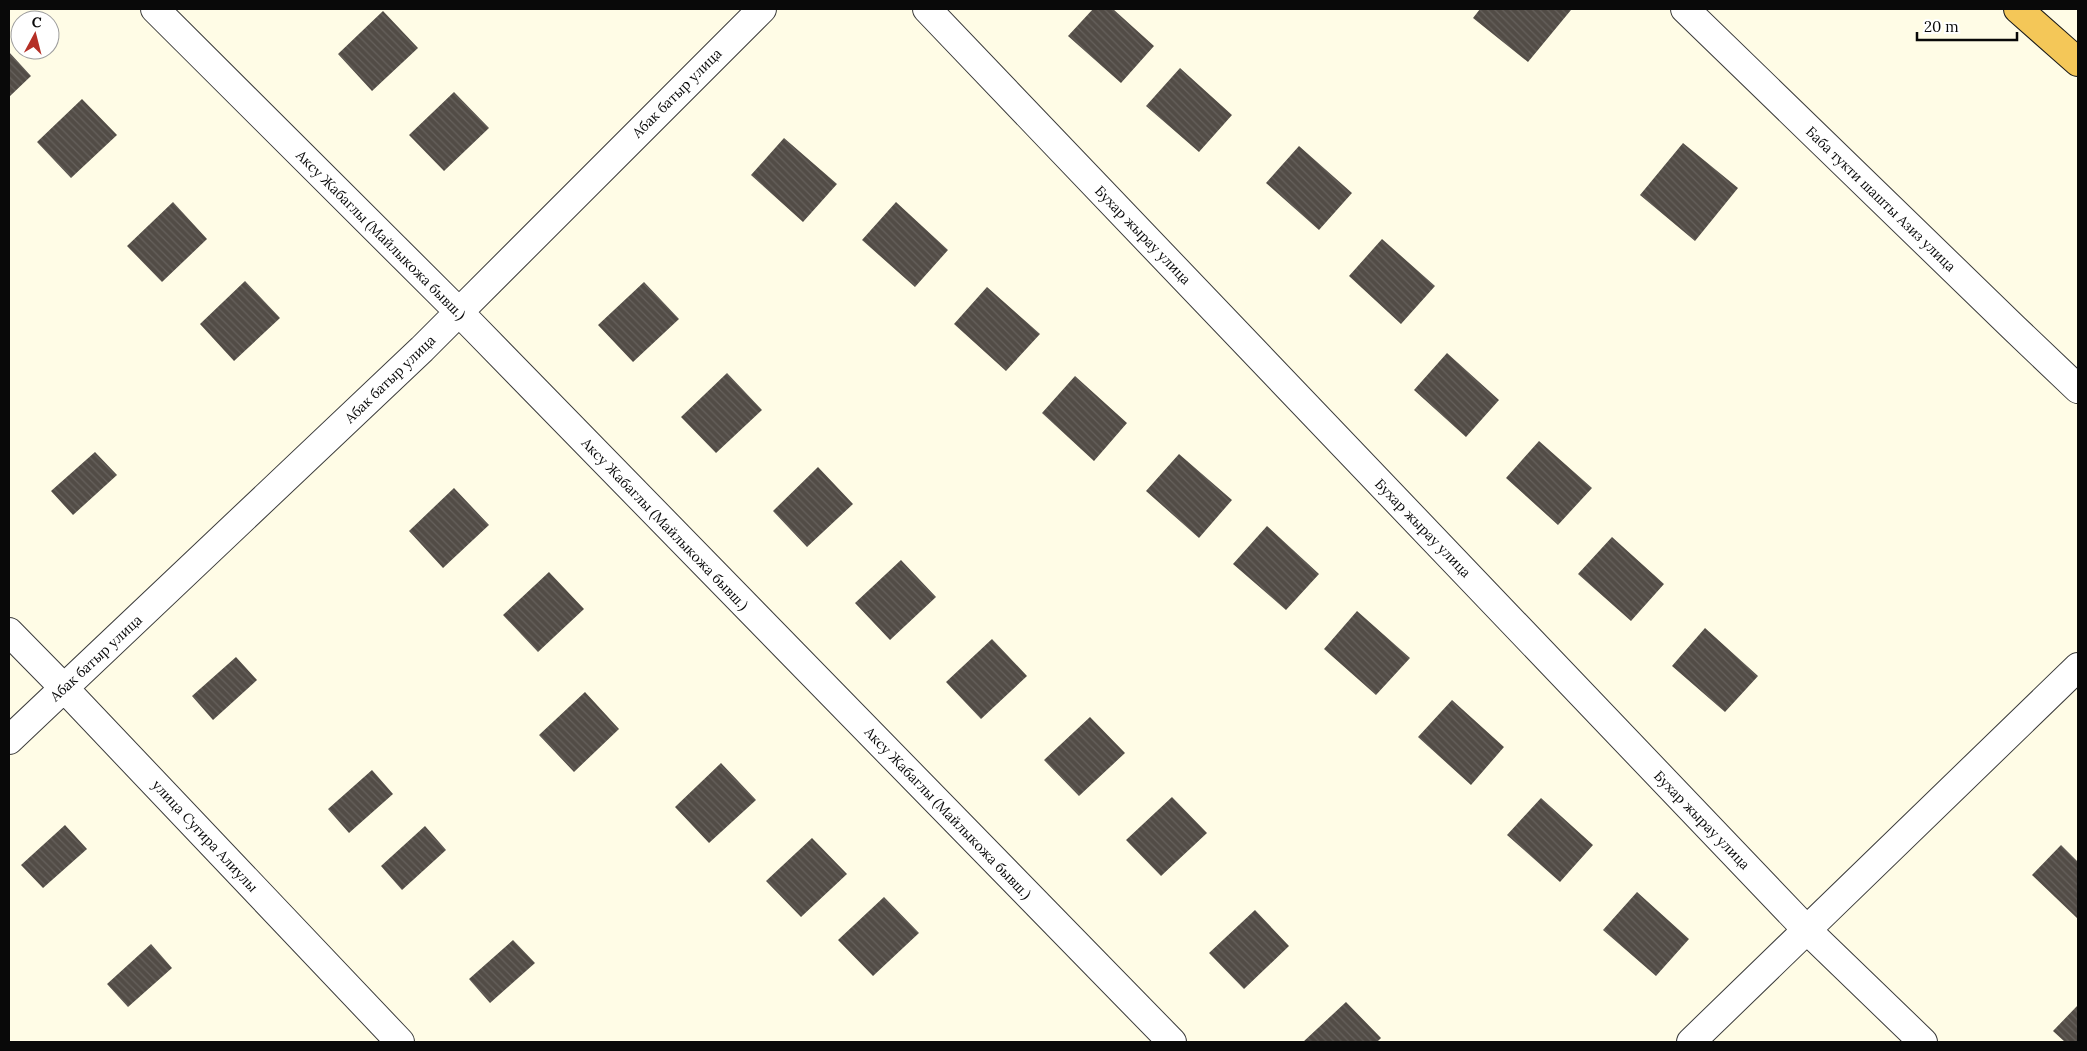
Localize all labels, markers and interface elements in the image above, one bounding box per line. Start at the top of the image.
north arrow [10,10,60,60]
scale bar [1917,10,2017,42]
text: С [31,13,43,32]
text: 20 m [1924,17,1959,36]
street label: Абак батыр улица [628,44,726,142]
street label: Баба тукти шашты Азиз улица [1802,123,1960,275]
street label: Аксу Жабаглы (Майлыкожа бывш.) [292,146,470,324]
street label: Бухар жырау улица [1091,182,1195,288]
street label: Абак батыр улица [340,331,439,428]
street label: Аксу Жабаглы (Майлыкожа бывш.) [577,433,752,614]
street label: Бухар жырау улица [1371,475,1475,581]
street label: Абак батыр улица [46,611,146,706]
street label: Аксу Жабаглы (Майлыкожа бывш.) [860,722,1035,903]
street label: Бухар жырау улица [1650,767,1754,873]
street label: улица Сугира Алиулы [148,776,262,896]

